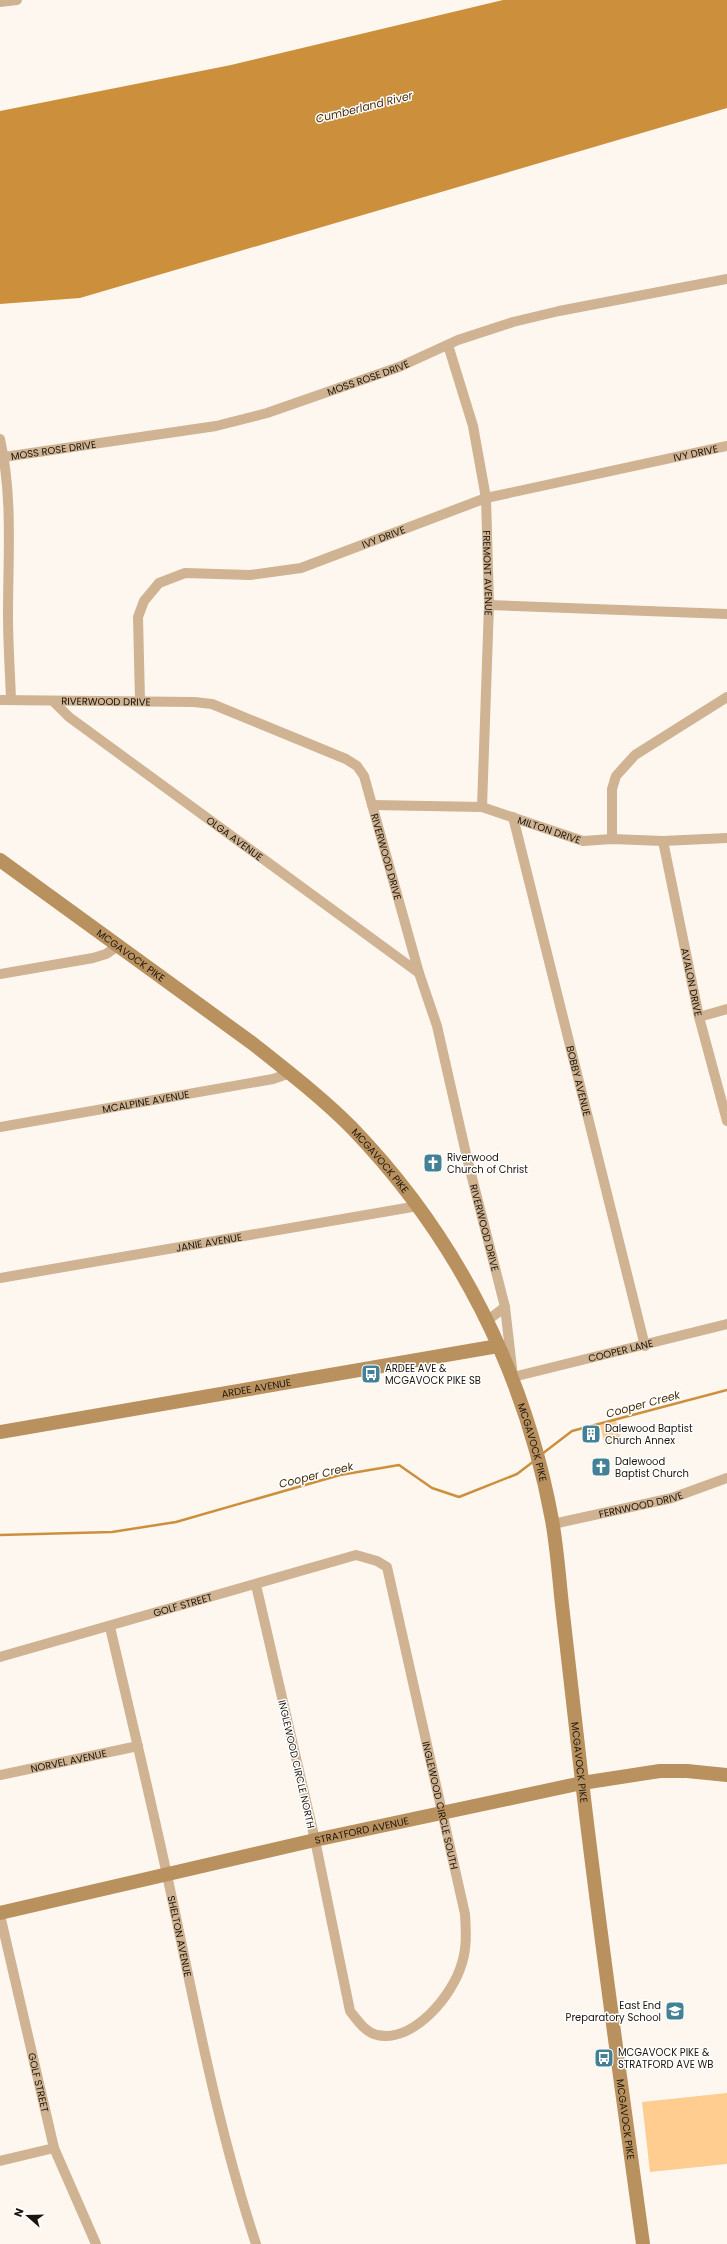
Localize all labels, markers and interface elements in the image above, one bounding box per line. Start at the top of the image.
water label: Cumberland River [314,87,415,127]
street label: MOSS ROSE DRIVE [325,356,412,399]
street label: MOSS ROSE DRIVE [10,437,97,464]
street label: IVY DRIVE [672,441,719,465]
street label: IVY DRIVE [360,522,407,552]
street label: FREMONT AVENUE [479,530,496,616]
street label: RIVERWOOD DRIVE [61,694,151,710]
street label: RIVERWOOD DRIVE [367,812,405,902]
street label: MILTON DRIVE [515,812,583,848]
street label: OLGA AVENUE [203,813,266,864]
street label: MCGAVOCK PIKE [93,926,168,986]
street label: AVALON DRIVE [677,947,706,1018]
street label: BOBBY AVENUE [562,1044,594,1118]
street label: MCALPINE AVENUE [101,1087,191,1117]
street label: MCGAVOCK PIKE [348,1125,412,1196]
place label: Riverwood Church of Christ [447,1150,528,1177]
church icon: Riverwood Church of Christ [422,1152,444,1174]
street label: RIVERWOOD DRIVE [466,1183,503,1273]
street label: JANIE AVENUE [175,1229,243,1256]
street label: COOPER LANE [587,1336,655,1366]
place label: ARDEE AVE & MCGAVOCK PIKE SB [385,1361,481,1388]
bus stop icon: ARDEE AVE & MCGAVOCK PIKE SB [360,1363,382,1385]
street label: ARDEE AVENUE [220,1375,292,1402]
water label: Cooper Creek [604,1386,683,1422]
street label: MCGAVOCK PIKE [514,1401,551,1483]
place label: Dalewood Baptist Church Annex [605,1421,693,1448]
building icon: Dalewood Baptist Church Annex [580,1423,602,1445]
place label: Dalewood Baptist Church [615,1454,689,1481]
church icon: Dalewood Baptist Church [590,1456,612,1478]
water label: Cooper Creek [277,1458,356,1492]
street label: FERNWOOD DRIVE [597,1488,685,1522]
street label: GOLF STREET [152,1589,215,1621]
street label: INGLEWOOD CIRCLE NORTH [274,1698,319,1830]
street label: MCGAVOCK PIKE [567,1721,591,1804]
street label: INGLEWOOD CIRCLE SOUTH [418,1740,462,1871]
street label: NORVEL AVENUE [29,1746,108,1776]
street label: STRATFORD AVENUE [313,1813,410,1848]
street label: SHELTON AVENUE [164,1894,195,1978]
place label: East End Preparatory School [566,1998,661,2025]
school or university icon: East End Preparatory School [664,2000,686,2022]
place label: MCGAVOCK PIKE & STRATFORD AVE WB [618,2045,713,2072]
bus stop icon: MCGAVOCK PIKE & STRATFORD AVE WB [593,2047,615,2069]
street label: GOLF STREET [24,2051,53,2115]
street label: MCGAVOCK PIKE [612,2078,638,2161]
north arrow [8,2196,48,2236]
text: N [10,2206,28,2219]

